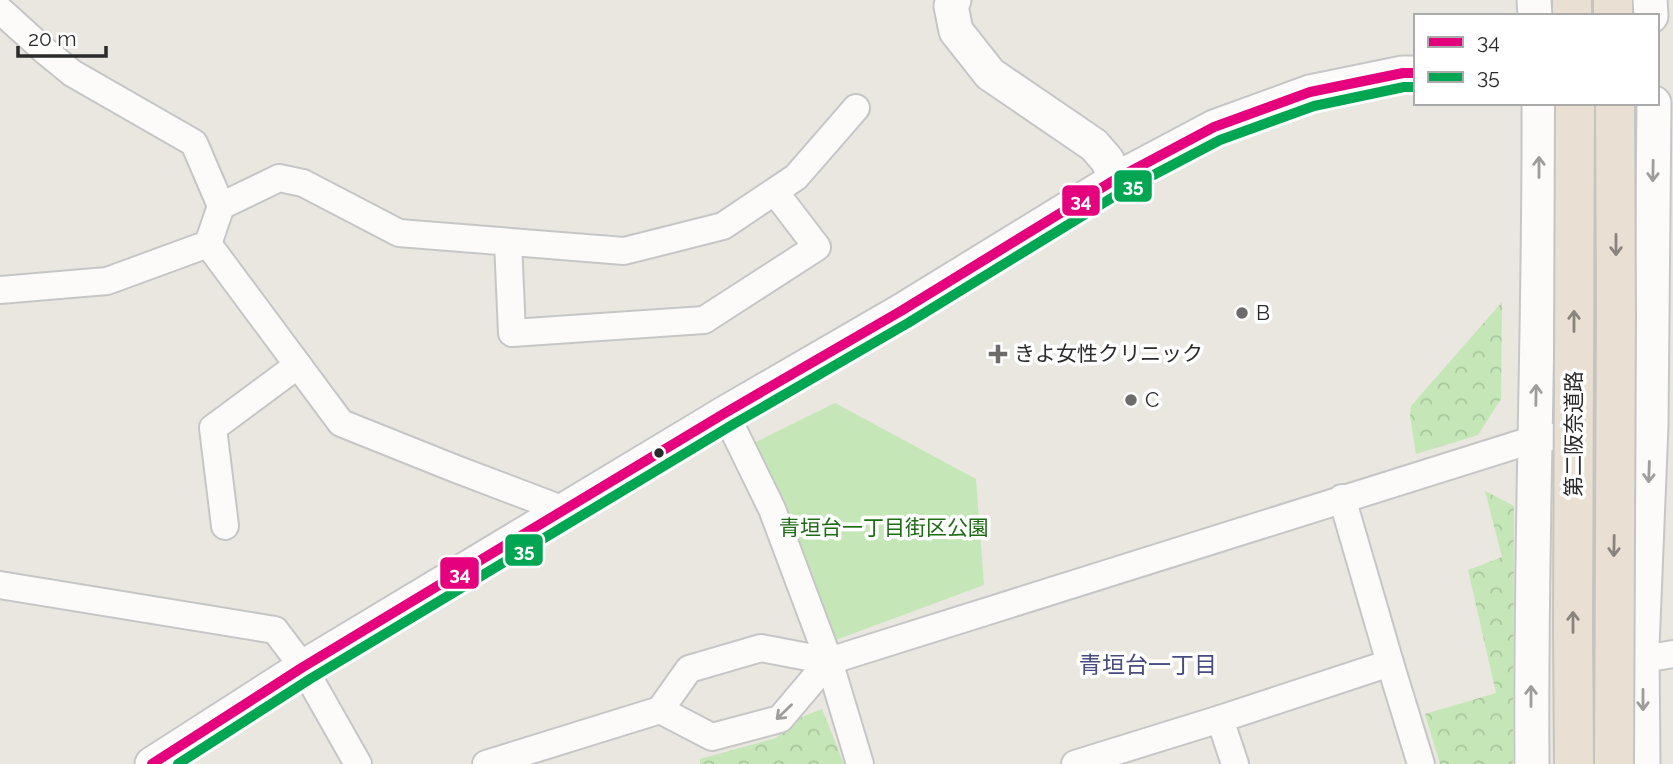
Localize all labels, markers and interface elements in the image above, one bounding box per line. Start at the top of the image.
scale bar [18,14,105,58]
legend [1414,14,1659,105]
text: 20 m [28,26,76,51]
text: 34 [1477,29,1500,54]
text: 35 [1477,64,1500,89]
one-way arrow [1532,156,1546,179]
one-way arrow [1646,160,1660,183]
line badge: 35 [1113,169,1153,203]
text: 35 [1122,174,1144,196]
line badge: 34 [1061,184,1101,217]
text: 34 [1070,189,1092,211]
one-way arrow [1609,233,1623,256]
place label: B [1256,300,1270,325]
marker: B [1234,305,1250,321]
one-way arrow [1567,310,1581,333]
place label: きよ女性クリニック [1014,341,1203,366]
marker: きよ女性クリニック [988,344,1008,364]
street label: 第二阪奈道路 [1561,371,1586,497]
one-way arrow [1529,384,1542,407]
place label: C [1145,387,1159,412]
marker: C [1123,392,1139,408]
unlabelled marker [652,446,666,460]
one-way arrow [1642,461,1655,484]
park label: 青垣台一丁目街区公園 [779,515,989,540]
line badge: 35 [504,533,544,567]
one-way arrow [1607,534,1621,557]
text: 35 [513,539,535,561]
line badge: 34 [439,556,480,590]
text: 34 [449,562,471,584]
one-way arrow [1566,611,1580,634]
district label: 青垣台一丁目 [1079,651,1217,678]
one-way arrow [1524,685,1538,708]
one-way arrow [1636,688,1650,711]
one-way arrow [776,704,793,721]

